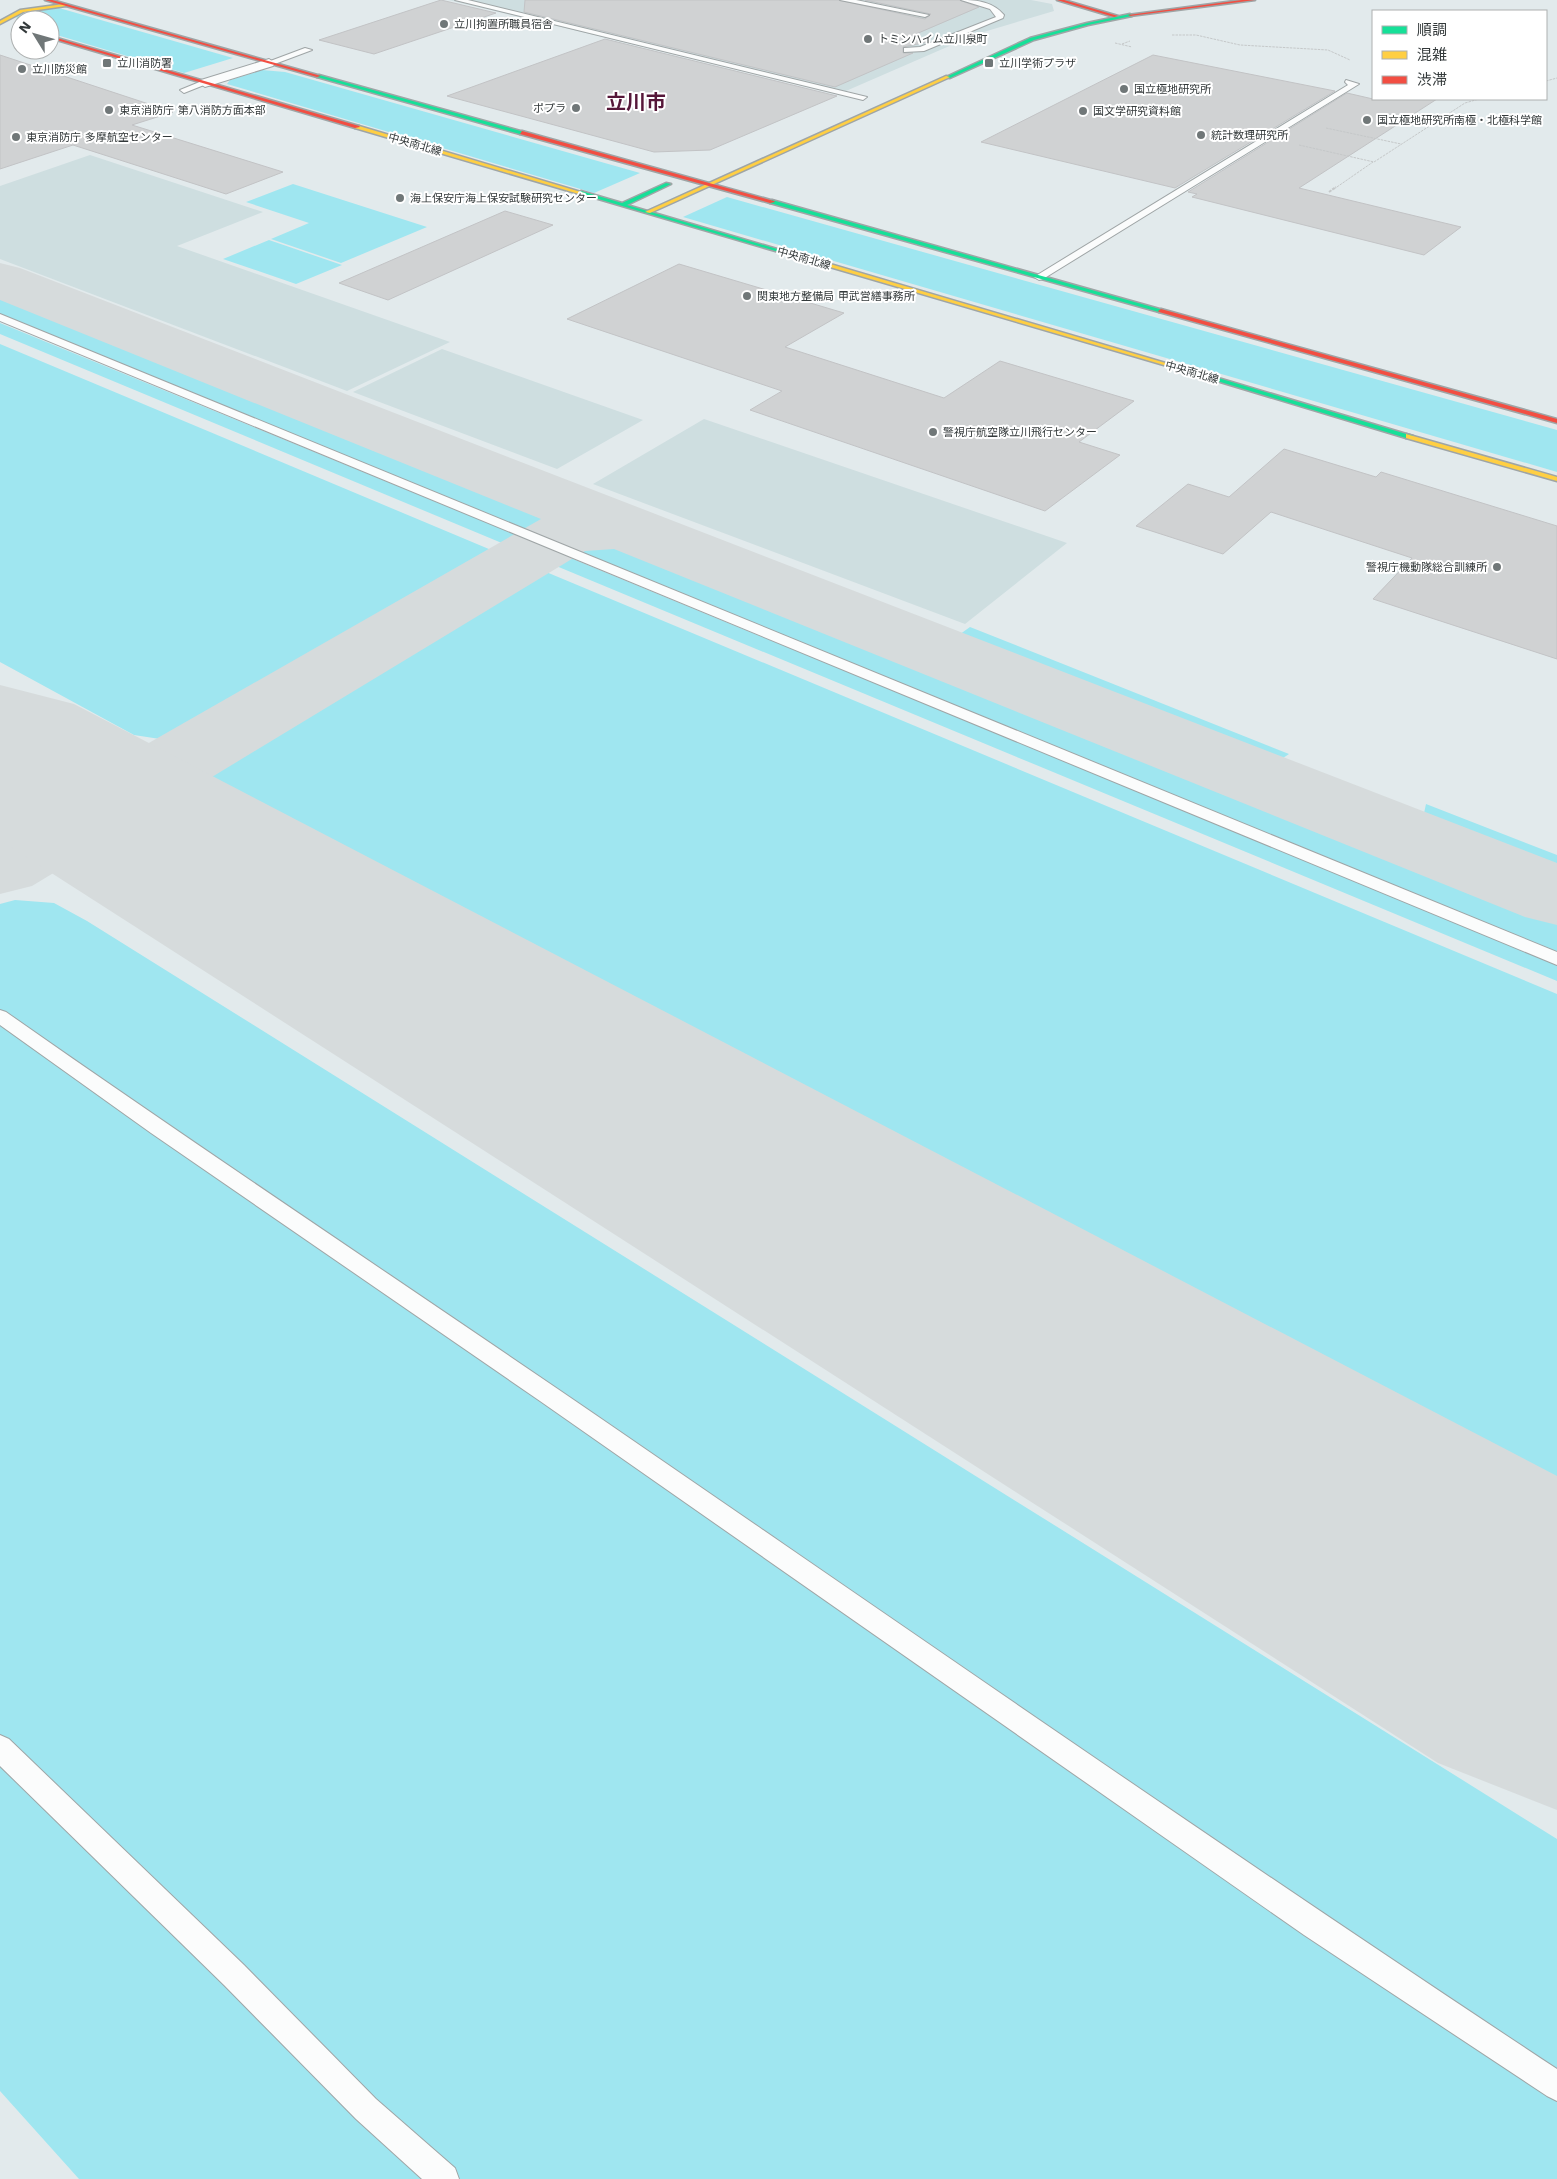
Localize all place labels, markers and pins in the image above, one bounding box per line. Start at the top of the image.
marker: 立川拘置所職員宿舎 [438,18,450,30]
place label: 立川拘置所職員宿舎 [454,18,553,31]
marker: トミンハイム立川泉町 [862,33,874,45]
place label: トミンハイム立川泉町 [878,33,988,46]
marker: 立川消防署 [101,57,113,69]
place label: 立川消防署 [117,57,172,70]
marker: 立川学術プラザ [983,57,995,69]
place label: 立川学術プラザ [999,57,1076,70]
marker: 立川防災館 [16,63,28,75]
place label: 立川防災館 [32,63,87,76]
marker: 国立極地研究所 [1118,83,1130,95]
place label: 国立極地研究所 [1134,83,1212,96]
place label: ポプラ [533,102,566,115]
marker: ポプラ [570,102,582,114]
marker: 東京消防庁 第八消防方面本部 [103,104,115,116]
place label: 東京消防庁 第八消防方面本部 [119,104,266,117]
marker: 国文学研究資料館 [1077,105,1089,117]
place label: 国文学研究資料館 [1093,105,1181,118]
marker: 国立極地研究所南極・北極科学館 [1361,114,1373,126]
place label: 国立極地研究所南極・北極科学館 [1377,114,1542,127]
marker: 統計数理研究所 [1195,129,1207,141]
place label: 統計数理研究所 [1211,129,1289,142]
marker: 東京消防庁 多摩航空センター [10,131,22,143]
place label: 東京消防庁 多摩航空センター [26,131,173,144]
marker: 海上保安庁海上保安試験研究センター [394,192,406,204]
place label: 海上保安庁海上保安試験研究センター [410,192,597,205]
marker: 関東地方整備局 甲武営繕事務所 [741,290,753,302]
place label: 関東地方整備局 甲武営繕事務所 [757,290,916,303]
marker: 警視庁航空隊立川飛行センター [927,426,939,438]
place label: 警視庁航空隊立川飛行センター [943,426,1097,439]
place label: 警視庁機動隊総合訓練所 [1366,561,1488,574]
marker: 警視庁機動隊総合訓練所 [1491,561,1503,573]

